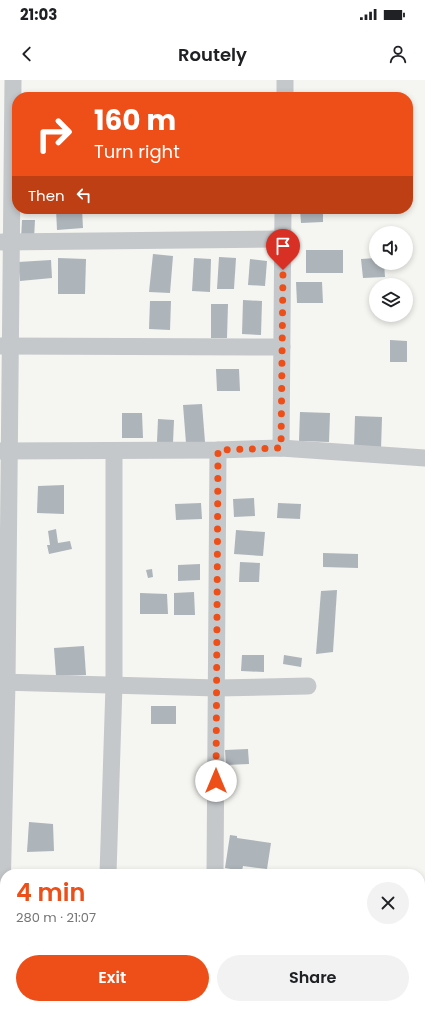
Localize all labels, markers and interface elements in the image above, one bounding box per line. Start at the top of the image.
text: 21:03 [20,4,57,25]
text: Routely [178,42,247,67]
icon: back [16,43,38,65]
icon: person [387,43,409,65]
text: 160 m [94,101,176,140]
icon: right [28,108,80,160]
text: Turn right [94,139,180,164]
icon: left [73,184,95,206]
text: Then [28,185,65,206]
map controls [369,226,413,322]
button: sound [369,226,413,270]
pin [266,229,300,270]
icon: arrive [272,235,294,257]
button: layers [369,278,413,322]
position arrow [195,760,237,802]
text: 4 min [16,876,85,909]
button: close [367,882,409,924]
text: 280 m · 21:07 [16,908,96,927]
button: Exit [16,955,209,1001]
button: Share [217,955,409,1001]

